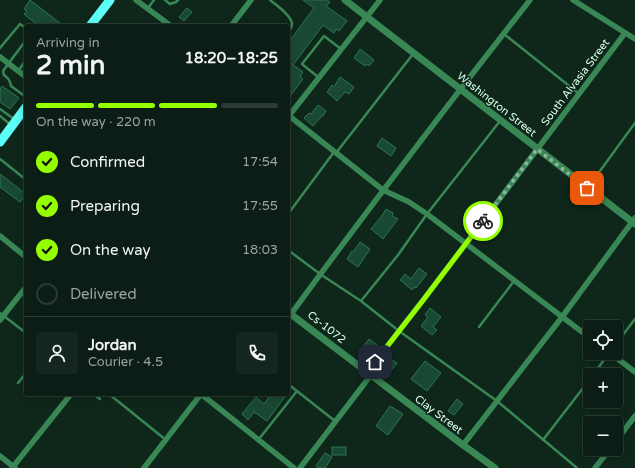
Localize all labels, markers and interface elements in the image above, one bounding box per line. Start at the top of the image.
text: Arriving in [36,35,100,51]
street label: South Alvasia Street [539,36,612,128]
text: 18:20–18:25 [185,49,278,67]
text: 2 min [36,50,105,81]
street label: Washington Street [454,69,539,139]
text: On the way · 220 m [36,114,156,130]
icon: check [36,151,58,173]
text: Confirmed [70,153,145,171]
text: 17:54 [242,154,278,170]
pin [570,171,604,205]
icon: bag [576,177,598,199]
icon: check [36,195,58,217]
text: Preparing [70,197,140,215]
text: 17:55 [242,198,278,214]
courier [463,201,503,241]
icon: bike [472,210,494,232]
icon: check [36,239,58,261]
text: On the way [70,241,150,259]
text: 18:03 [242,242,278,258]
text: Delivered [70,285,137,303]
street label: Cs-1072 [305,308,348,346]
map controls [583,320,623,456]
button: locate [583,320,623,360]
button: person [36,332,78,374]
button: phone [236,332,278,374]
text: Jordan [88,336,137,354]
pin [358,345,392,379]
icon: home [364,351,386,373]
text: Courier · 4.5 [88,354,163,370]
button: + [583,368,623,408]
street label: Clay Street [412,392,465,437]
button: − [583,416,623,456]

